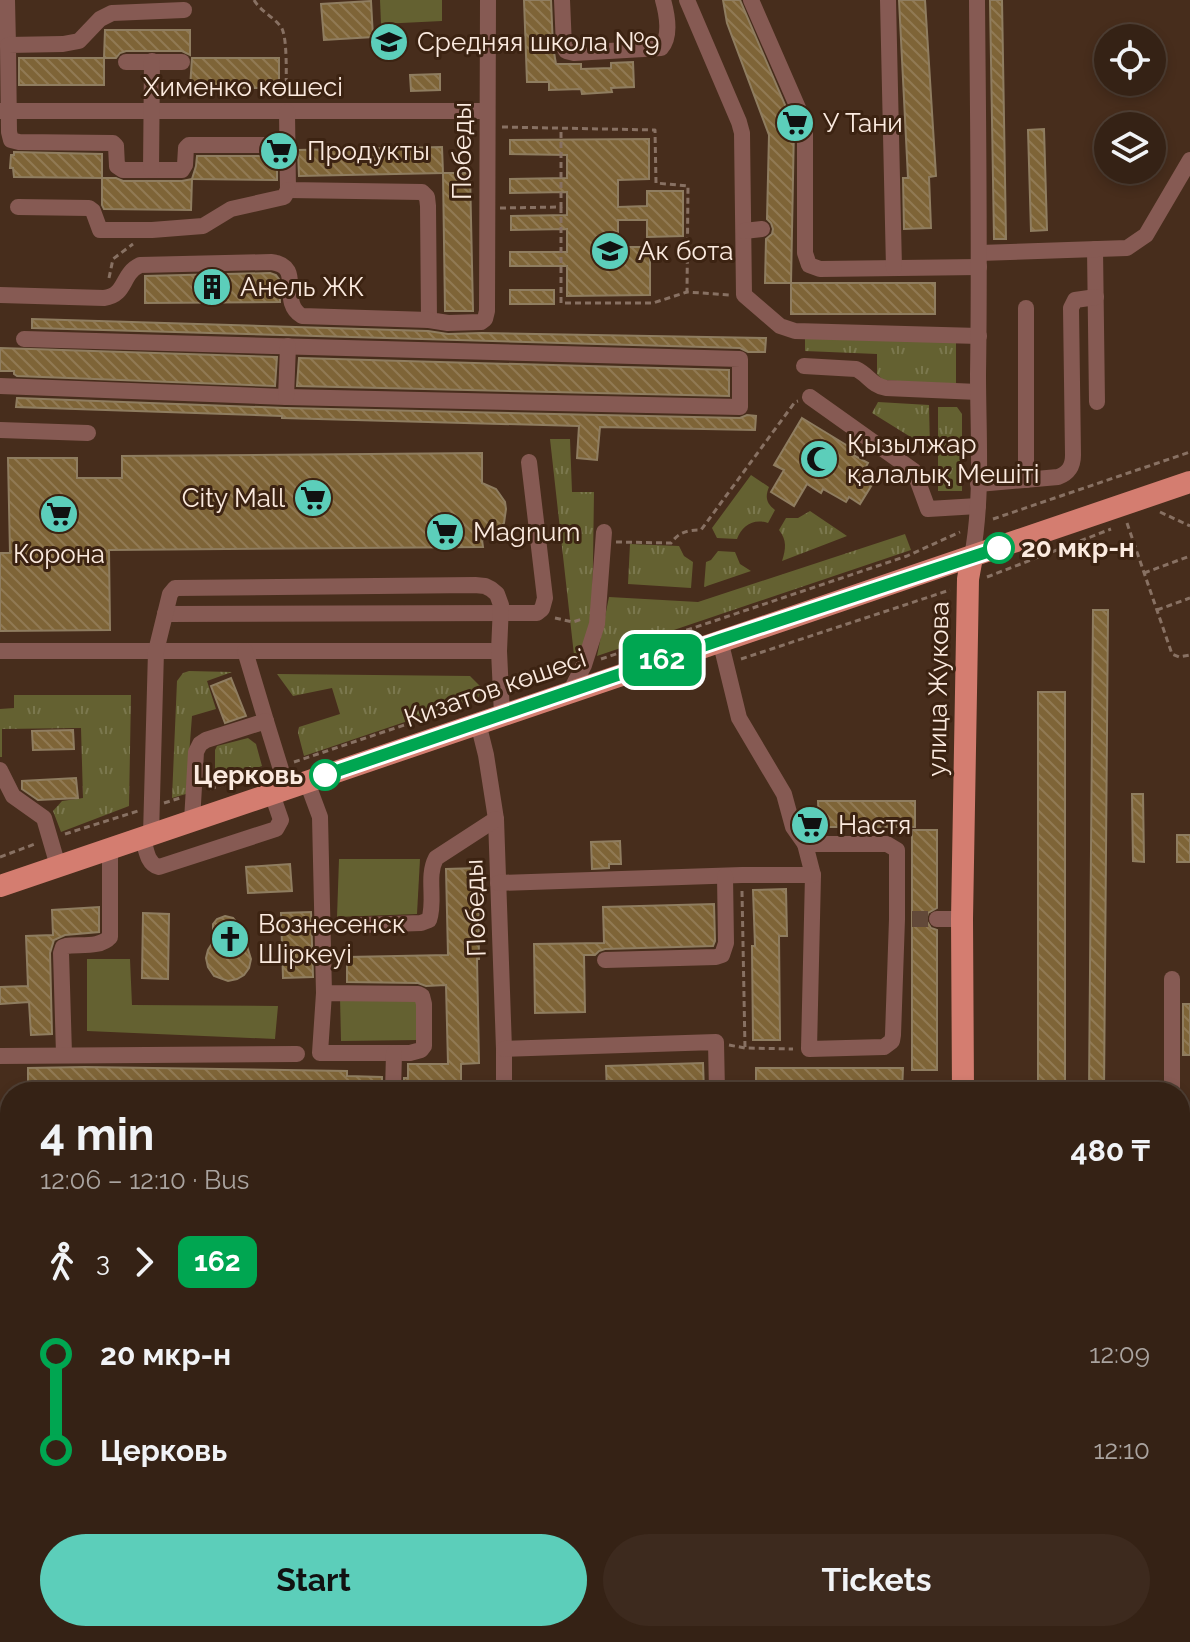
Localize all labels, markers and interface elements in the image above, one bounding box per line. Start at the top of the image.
school or university icon: Средняя школа №9 [368,21,410,63]
map controls [1094,24,1166,184]
button: locate [1094,24,1166,96]
place label: Средняя школа №9 [417,27,659,57]
street label: Хименко көшесі [143,72,343,102]
street label: Победы [447,102,477,200]
supermarket icon: У Тани [774,102,816,144]
place label: У Тани [823,108,903,138]
button: layers [1094,112,1166,184]
supermarket icon: Продукты [258,130,300,172]
place label: Продукты [307,136,430,166]
school or university icon: Ак бота [589,230,631,272]
place label: Ак бота [638,236,734,266]
building icon: Анель ЖК [191,266,233,308]
place label: Анель ЖК [240,272,364,302]
place label: Қызылжар қалалық Мешіті [847,429,1039,489]
mosque icon: Қызылжар қалалық Мешіті [798,438,840,480]
supermarket icon: City Mall [292,477,334,519]
place label: City Mall [182,483,286,513]
supermarket icon: Корона [38,493,80,535]
supermarket icon: Magnum [424,511,466,553]
place label: Magnum [473,517,580,547]
marker: 20 мкр-н [984,533,1014,563]
place label: 20 мкр-н [1021,533,1135,563]
place label: Корона [13,539,105,569]
street label: улица Жукова [921,601,955,777]
line badge: 162 [616,634,708,686]
street label: Кизатов көшесі [400,643,590,733]
text: 162 [639,643,685,676]
place label: Церковь [193,760,303,790]
marker: Церковь [310,760,340,790]
supermarket icon: Настя [789,804,831,846]
place label: Настя [838,810,911,840]
street label: Победы [458,859,492,957]
place label: Вознесенск Шіркеуі [258,909,406,969]
church icon: Вознесенск Шіркеуі [209,918,251,960]
text: 4 min [40,1109,154,1160]
text: 480 ₸ [1071,1133,1150,1168]
text: 12:06 – 12:10 · Bus [40,1165,249,1195]
icon: walk [40,1240,84,1284]
icon: forward [122,1240,166,1284]
text: 162 [194,1245,241,1278]
text: 3 [96,1247,110,1277]
text: 20 мкр-н [100,1337,231,1372]
text: 12:09 [1089,1339,1150,1369]
text: Церковь [100,1433,227,1468]
text: 12:10 [1093,1435,1150,1465]
button: Start [40,1534,587,1626]
button: Tickets [603,1534,1150,1626]

